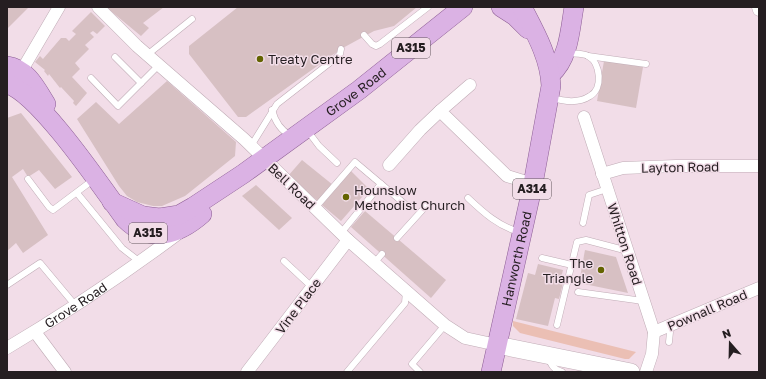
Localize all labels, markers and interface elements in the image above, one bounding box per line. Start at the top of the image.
road number: A315 [392,38,430,58]
place label: Treaty Centre [268,51,353,67]
marker: Treaty Centre [255,54,265,64]
street label: Grove Road [322,64,389,120]
street label: Layton Road [641,158,719,176]
street label: Bell Road [265,160,319,212]
road number: A314 [513,179,551,199]
place label: Hounslow Methodist Church [354,182,465,213]
marker: Hounslow Methodist Church [341,192,351,202]
street label: Whitton Road [604,201,646,287]
street label: Hanworth Road [498,210,535,308]
road number: A315 [129,223,167,243]
place label: The Triangle [543,255,593,286]
marker: The Triangle [596,265,606,275]
street label: Vine Place [272,275,324,337]
street label: Grove Road [41,279,110,331]
street label: Pownall Road [665,286,749,334]
north arrow [710,323,750,363]
text: N [720,326,733,341]

